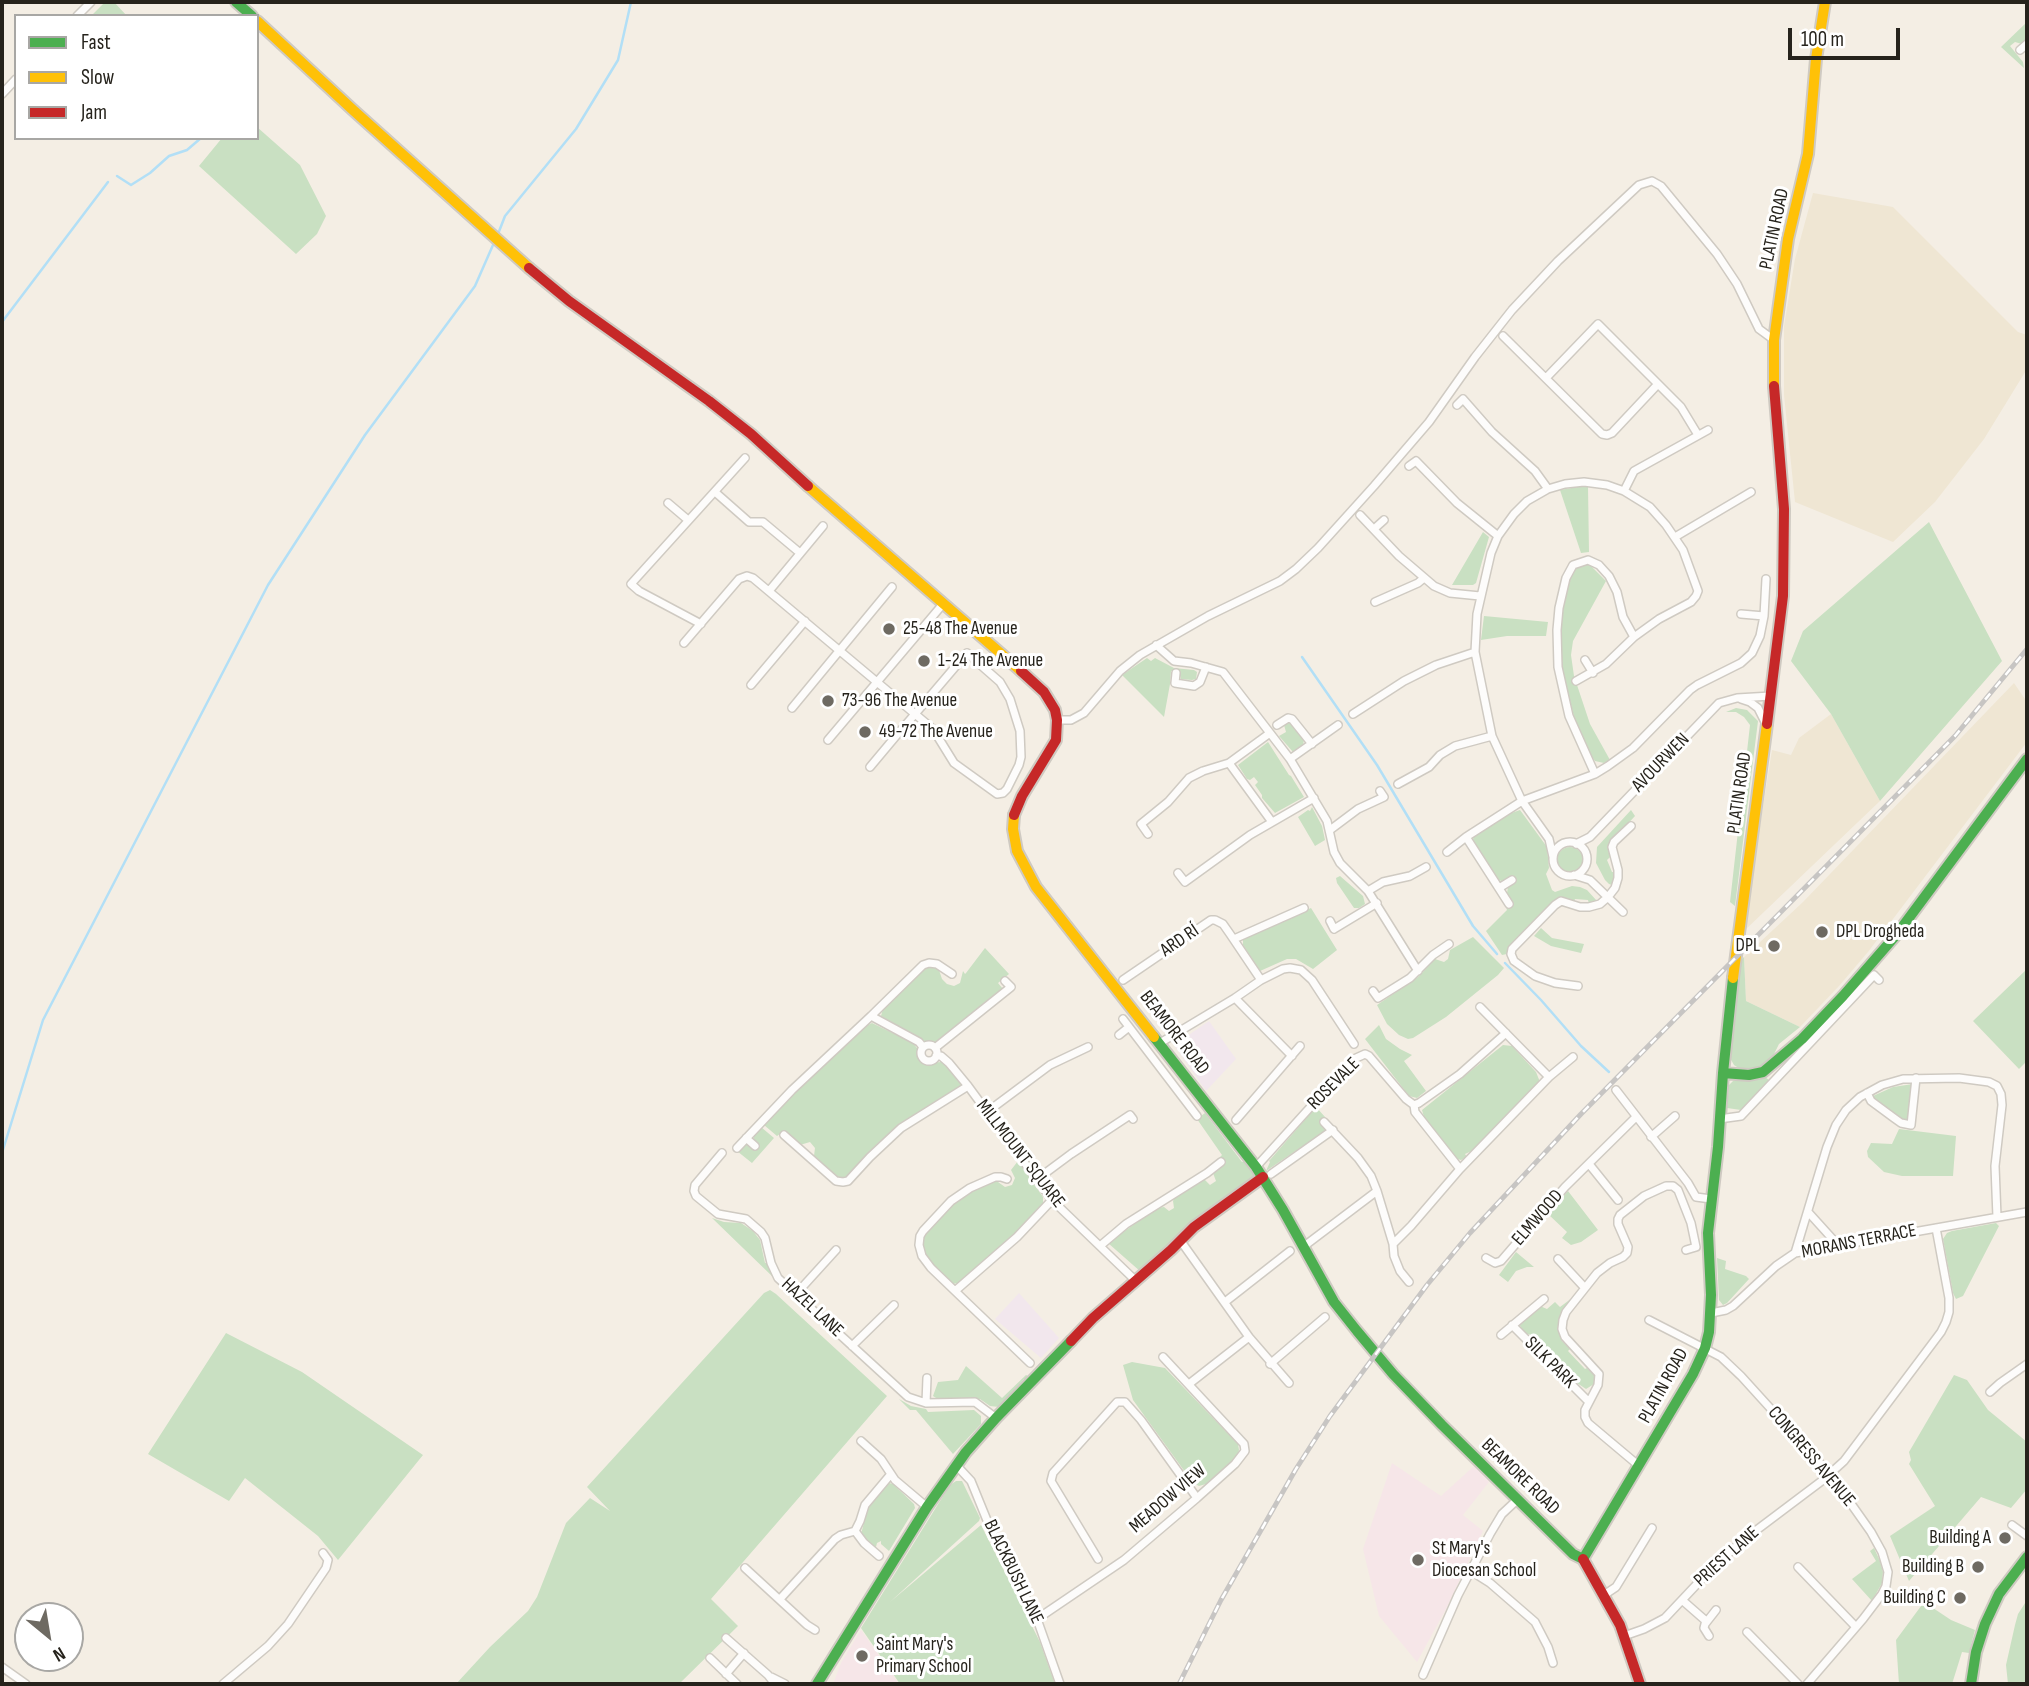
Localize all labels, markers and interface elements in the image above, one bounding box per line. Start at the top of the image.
legend [14,14,259,140]
scale bar [1791,14,1903,58]
text: 100 m [1801,27,1844,52]
text: Fast [81,30,111,55]
text: Slow [81,65,114,90]
text: Jam [81,100,107,125]
street label: PLATIN ROAD [1755,186,1795,272]
place label: 25-48 The Avenue [903,618,1018,640]
marker: 25-48 The Avenue [881,621,897,637]
place label: 1-24 The Avenue [938,650,1043,672]
marker: 1-24 The Avenue [916,653,932,669]
place label: 73-96 The Avenue [842,690,957,712]
marker: 73-96 The Avenue [820,693,836,709]
place label: 49-72 The Avenue [879,721,993,743]
marker: 49-72 The Avenue [857,724,873,740]
street label: AVOURWEN [1627,729,1695,797]
street label: PLATIN ROAD [1723,751,1757,835]
street label: ARD RÍ [1156,920,1204,962]
place label: DPL Drogheda [1836,921,1924,943]
marker: DPL Drogheda [1814,924,1830,940]
place label: DPL [1736,935,1760,957]
marker: DPL [1766,938,1782,954]
street label: BEAMORE ROAD [1134,987,1214,1079]
street label: ROSEVALE [1303,1053,1365,1115]
street label: MILLMOUNT SQUARE [971,1095,1069,1213]
street label: ELMWOOD [1508,1185,1568,1251]
street label: MORANS TERRACE [1800,1220,1918,1264]
street label: HAZEL LANE [776,1274,848,1342]
street label: SILK PARK [1519,1332,1581,1394]
street label: PLATIN ROAD [1634,1345,1694,1427]
street label: CONGRESS AVENUE [1762,1402,1860,1512]
street label: BEAMORE ROAD [1476,1434,1564,1520]
street label: MEADOW VIEW [1125,1460,1211,1538]
street label: BLACKBUSH LANE [978,1516,1048,1628]
street label: PRIEST LANE [1690,1522,1764,1592]
place label: Building A [1929,1527,1991,1549]
marker: Building A [1997,1530,2013,1546]
place label: St Mary's Diocesan School [1432,1538,1536,1582]
marker: St Mary's Diocesan School [1410,1552,1426,1568]
place label: Building B [1902,1556,1964,1578]
marker: Building B [1970,1559,1986,1575]
place label: Building C [1883,1587,1946,1609]
marker: Building C [1952,1590,1968,1606]
north arrow [14,1602,84,1672]
place label: Saint Mary's Primary School [876,1634,972,1678]
text: N [49,1641,69,1666]
marker: Saint Mary's Primary School [854,1648,870,1664]

